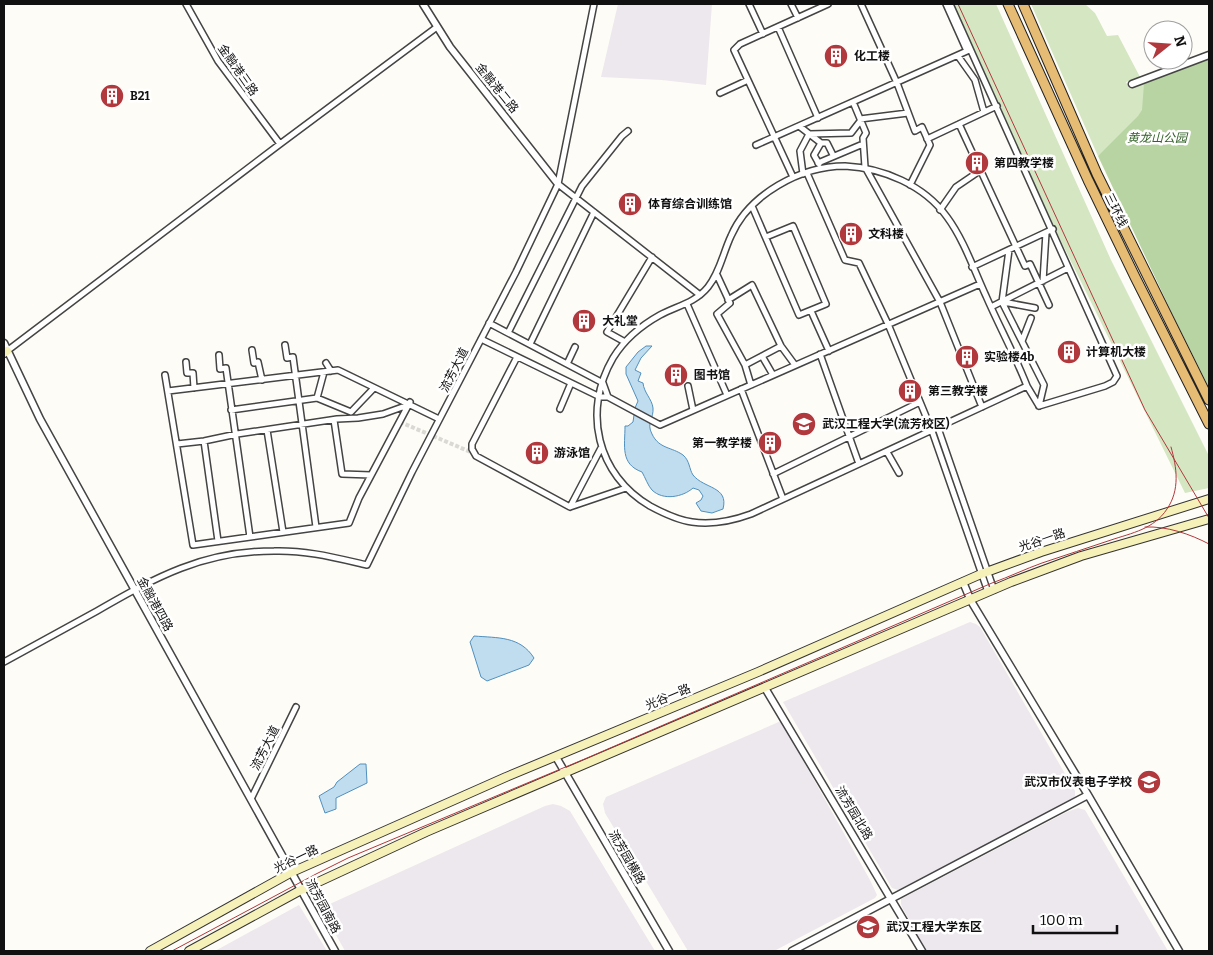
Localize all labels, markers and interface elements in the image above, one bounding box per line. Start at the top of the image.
north arrow [1143,20,1193,70]
text: N [1170,34,1190,49]
street label: 金融港三路 [215,41,261,99]
building icon: 化工楼 [823,43,849,69]
place label: 化工楼 [854,49,890,63]
street label: 金融港二路 [473,60,521,116]
building icon: B21 [99,83,125,109]
place label: B21 [130,89,151,103]
park label: 黄龙山公园 [1127,131,1189,145]
building icon: 第四教学楼 [964,150,990,176]
place label: 第四教学楼 [994,156,1054,170]
building icon: 体育综合训练馆 [617,191,643,217]
street label: 三环线 [1102,191,1130,229]
place label: 体育综合训练馆 [648,197,732,211]
building icon: 文科楼 [838,221,864,247]
place label: 文科楼 [868,227,904,241]
building icon: 大礼堂 [571,308,597,334]
place label: 大礼堂 [602,314,638,328]
building icon: 计算机大楼 [1056,339,1082,365]
building icon: 实验楼4b [954,344,980,370]
street label: 流芳大道 [437,345,471,395]
place label: 计算机大楼 [1086,345,1146,359]
place label: 实验楼4b [984,350,1034,364]
building icon: 图书馆 [663,362,689,388]
place label: 图书馆 [694,368,730,382]
building icon: 第三教学楼 [897,378,923,404]
place label: 第三教学楼 [928,384,988,398]
school or university icon: 武汉工程大学(流芳校区) [791,411,817,437]
place label: 武汉工程大学(流芳校区) [822,416,950,431]
building icon: 第一教学楼 [757,430,783,456]
place label: 第一教学楼 [692,436,752,450]
building icon: 游泳馆 [524,440,550,466]
place label: 游泳馆 [554,446,590,460]
street label: 光谷一路 [1017,526,1067,554]
street label: 金融港四路 [134,574,176,634]
street label: 光谷一路 [643,681,693,713]
street label: 流芳大道 [248,723,282,773]
school or university icon: 武汉市仪表电子学校 [1136,769,1162,795]
place label: 武汉市仪表电子学校 [1024,775,1132,789]
street label: 流芳园北路 [833,784,875,842]
street label: 流芳园横路 [606,828,648,886]
street label: 光谷一路 [271,842,321,876]
street label: 流芳园南路 [303,876,343,936]
scale bar [1033,902,1117,934]
text: 100 m [1040,911,1083,929]
school or university icon: 武汉工程大学东区 [855,914,881,940]
place label: 武汉工程大学东区 [886,920,982,934]

